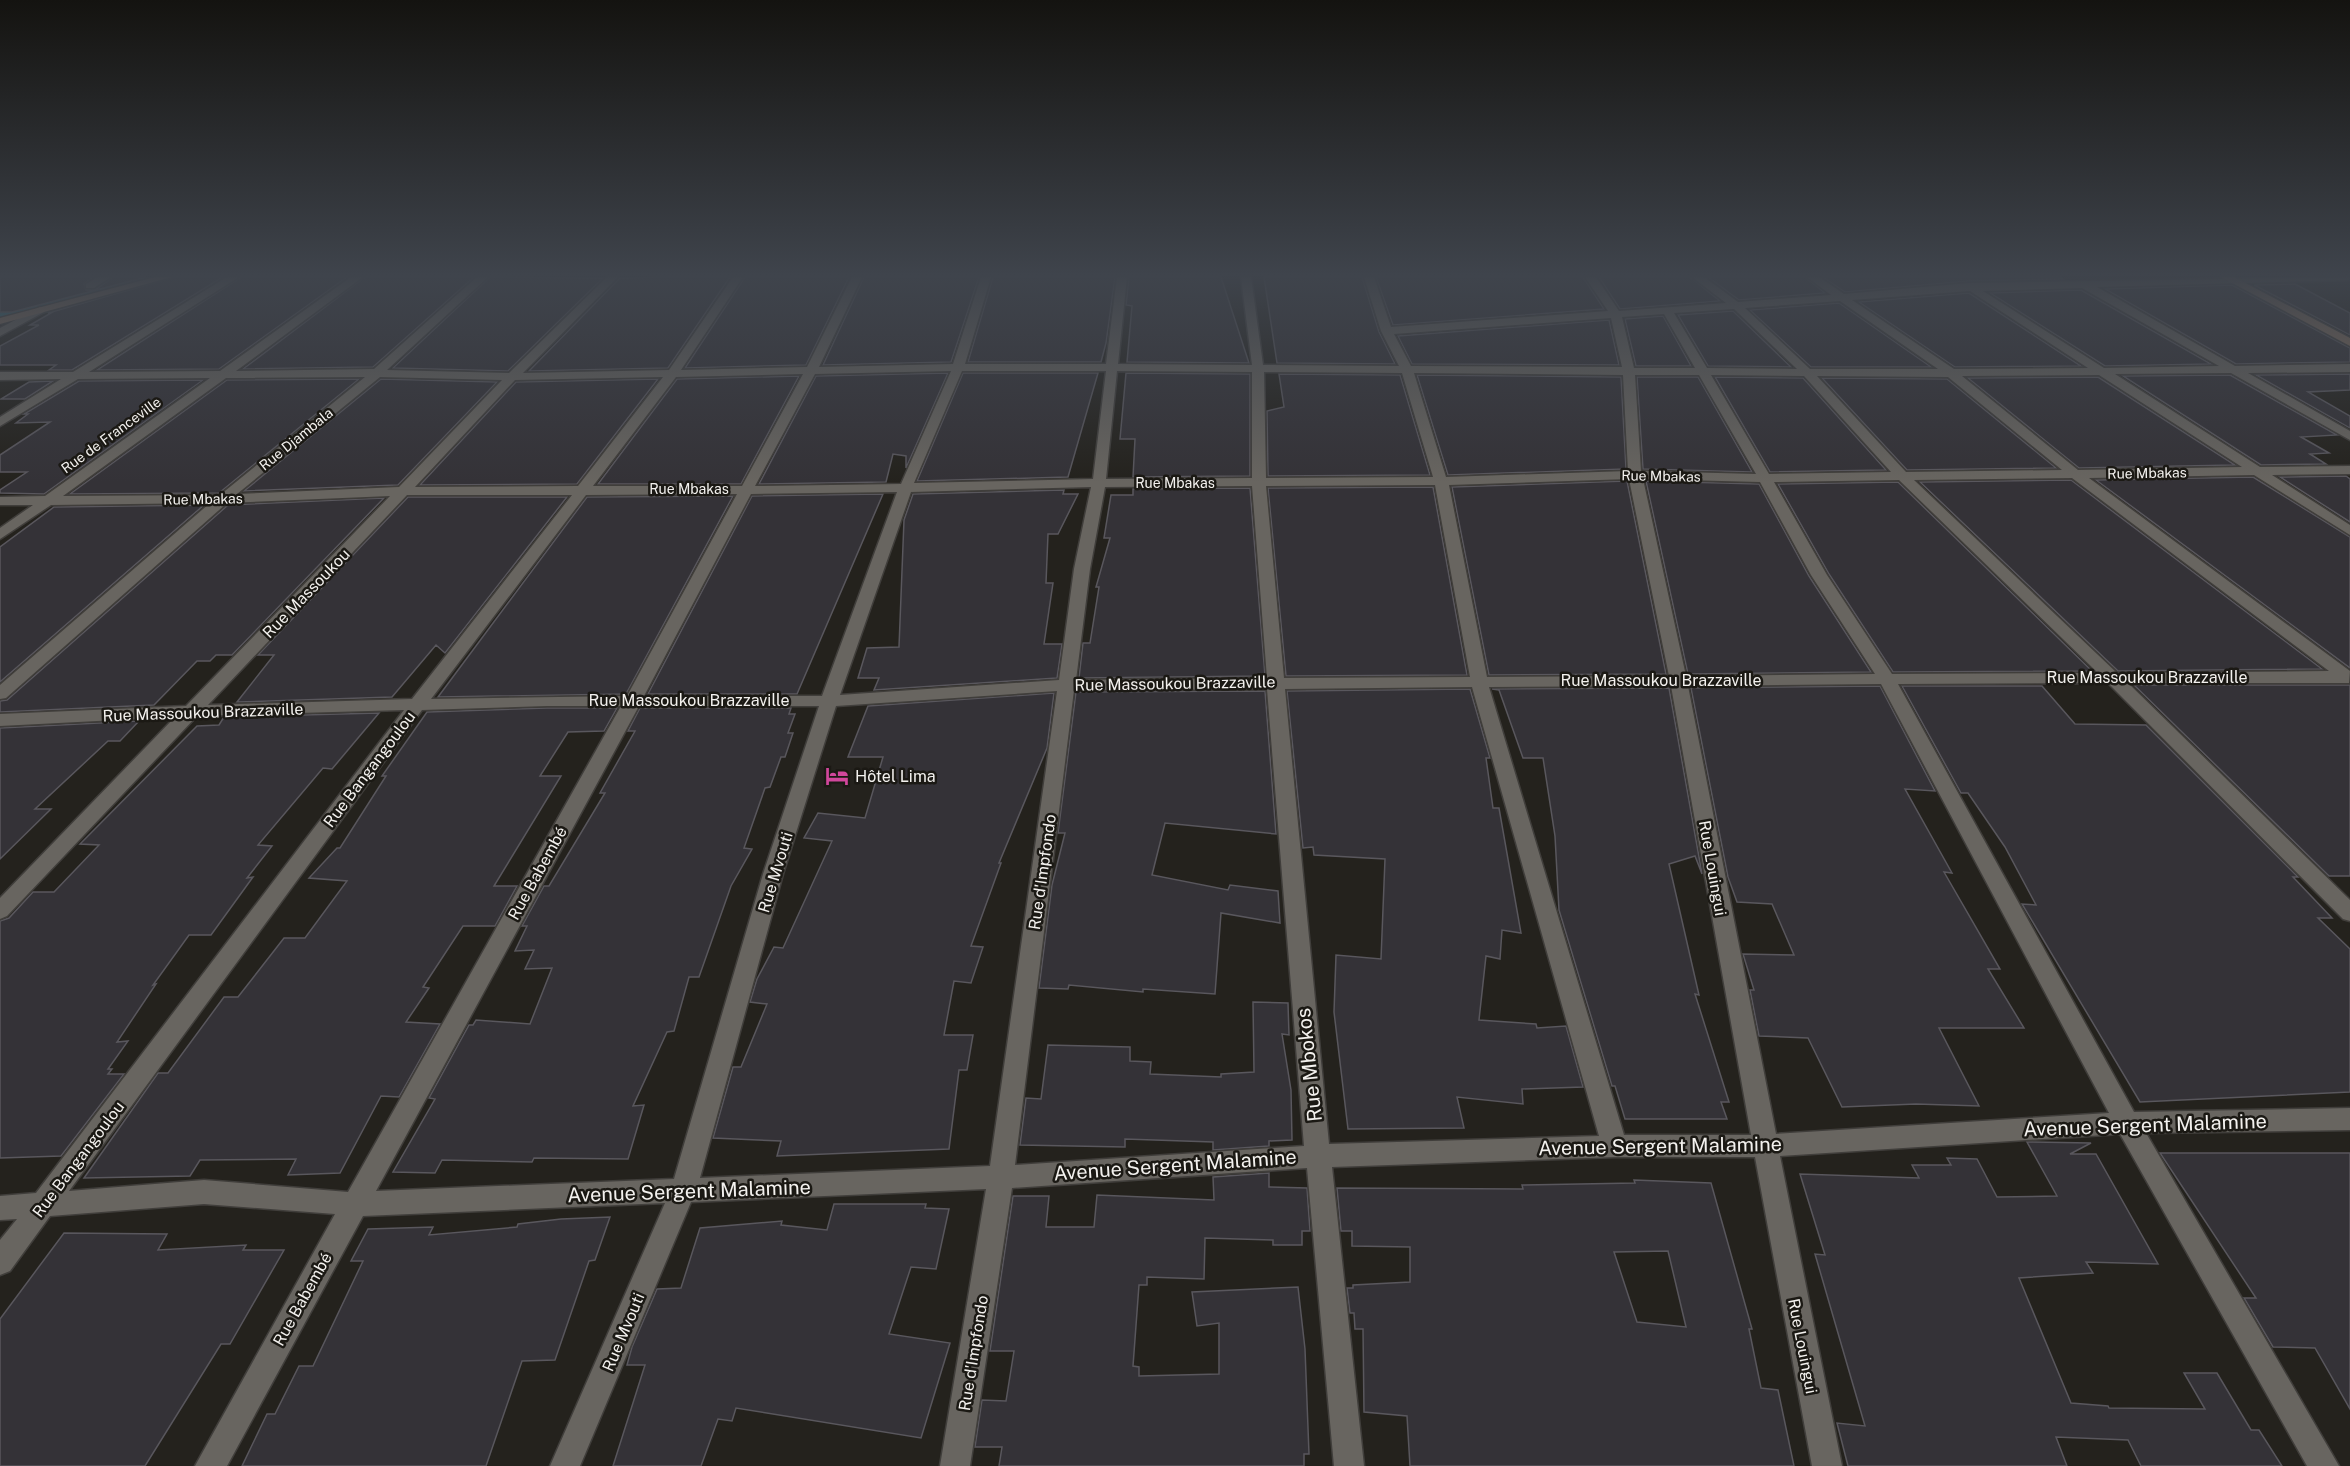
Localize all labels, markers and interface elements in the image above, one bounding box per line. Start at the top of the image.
street label: Rue de Franceville [58,393,164,477]
street label: Rue Djambala [256,405,336,473]
street label: Rue Mbakas [2107,464,2187,482]
street label: Rue Mbakas [1621,467,1701,485]
street label: Rue Mbakas [1135,475,1215,491]
street label: Rue Mbakas [649,481,729,497]
street label: Rue Mbakas [163,490,243,508]
street label: Rue Massoukou [259,545,354,642]
street label: Rue Massoukou Brazzaville [2046,668,2248,687]
street label: Rue Massoukou Brazzaville [1560,671,1762,690]
street label: Rue Massoukou Brazzaville [1074,672,1276,695]
street label: Rue Massoukou Brazzaville [588,691,790,710]
street label: Rue Massoukou Brazzaville [102,699,304,726]
street label: Rue Bangangoulou [320,708,419,831]
hotel icon: Hôtel Lima [824,763,850,789]
place label: Hôtel Lima [855,767,936,786]
street label: Rue d'Impfondo [1025,813,1060,931]
street label: Rue Louingui [1695,819,1730,917]
street label: Rue Babembé [504,823,571,923]
street label: Rue Mvouti [754,829,797,915]
street label: Rue Mbokos [1291,1007,1327,1123]
street label: Rue Bangangoulou [29,1098,128,1221]
street label: Avenue Sergent Malamine [2023,1109,2267,1141]
street label: Avenue Sergent Malamine [1538,1132,1782,1160]
street label: Avenue Sergent Malamine [1053,1145,1297,1185]
street label: Avenue Sergent Malamine [567,1175,811,1207]
street label: Rue Babembé [269,1249,336,1349]
street label: Rue Mvouti [598,1290,648,1374]
street label: Rue d'Impfondo [955,1294,992,1412]
street label: Rue Louingui [1784,1297,1821,1395]

